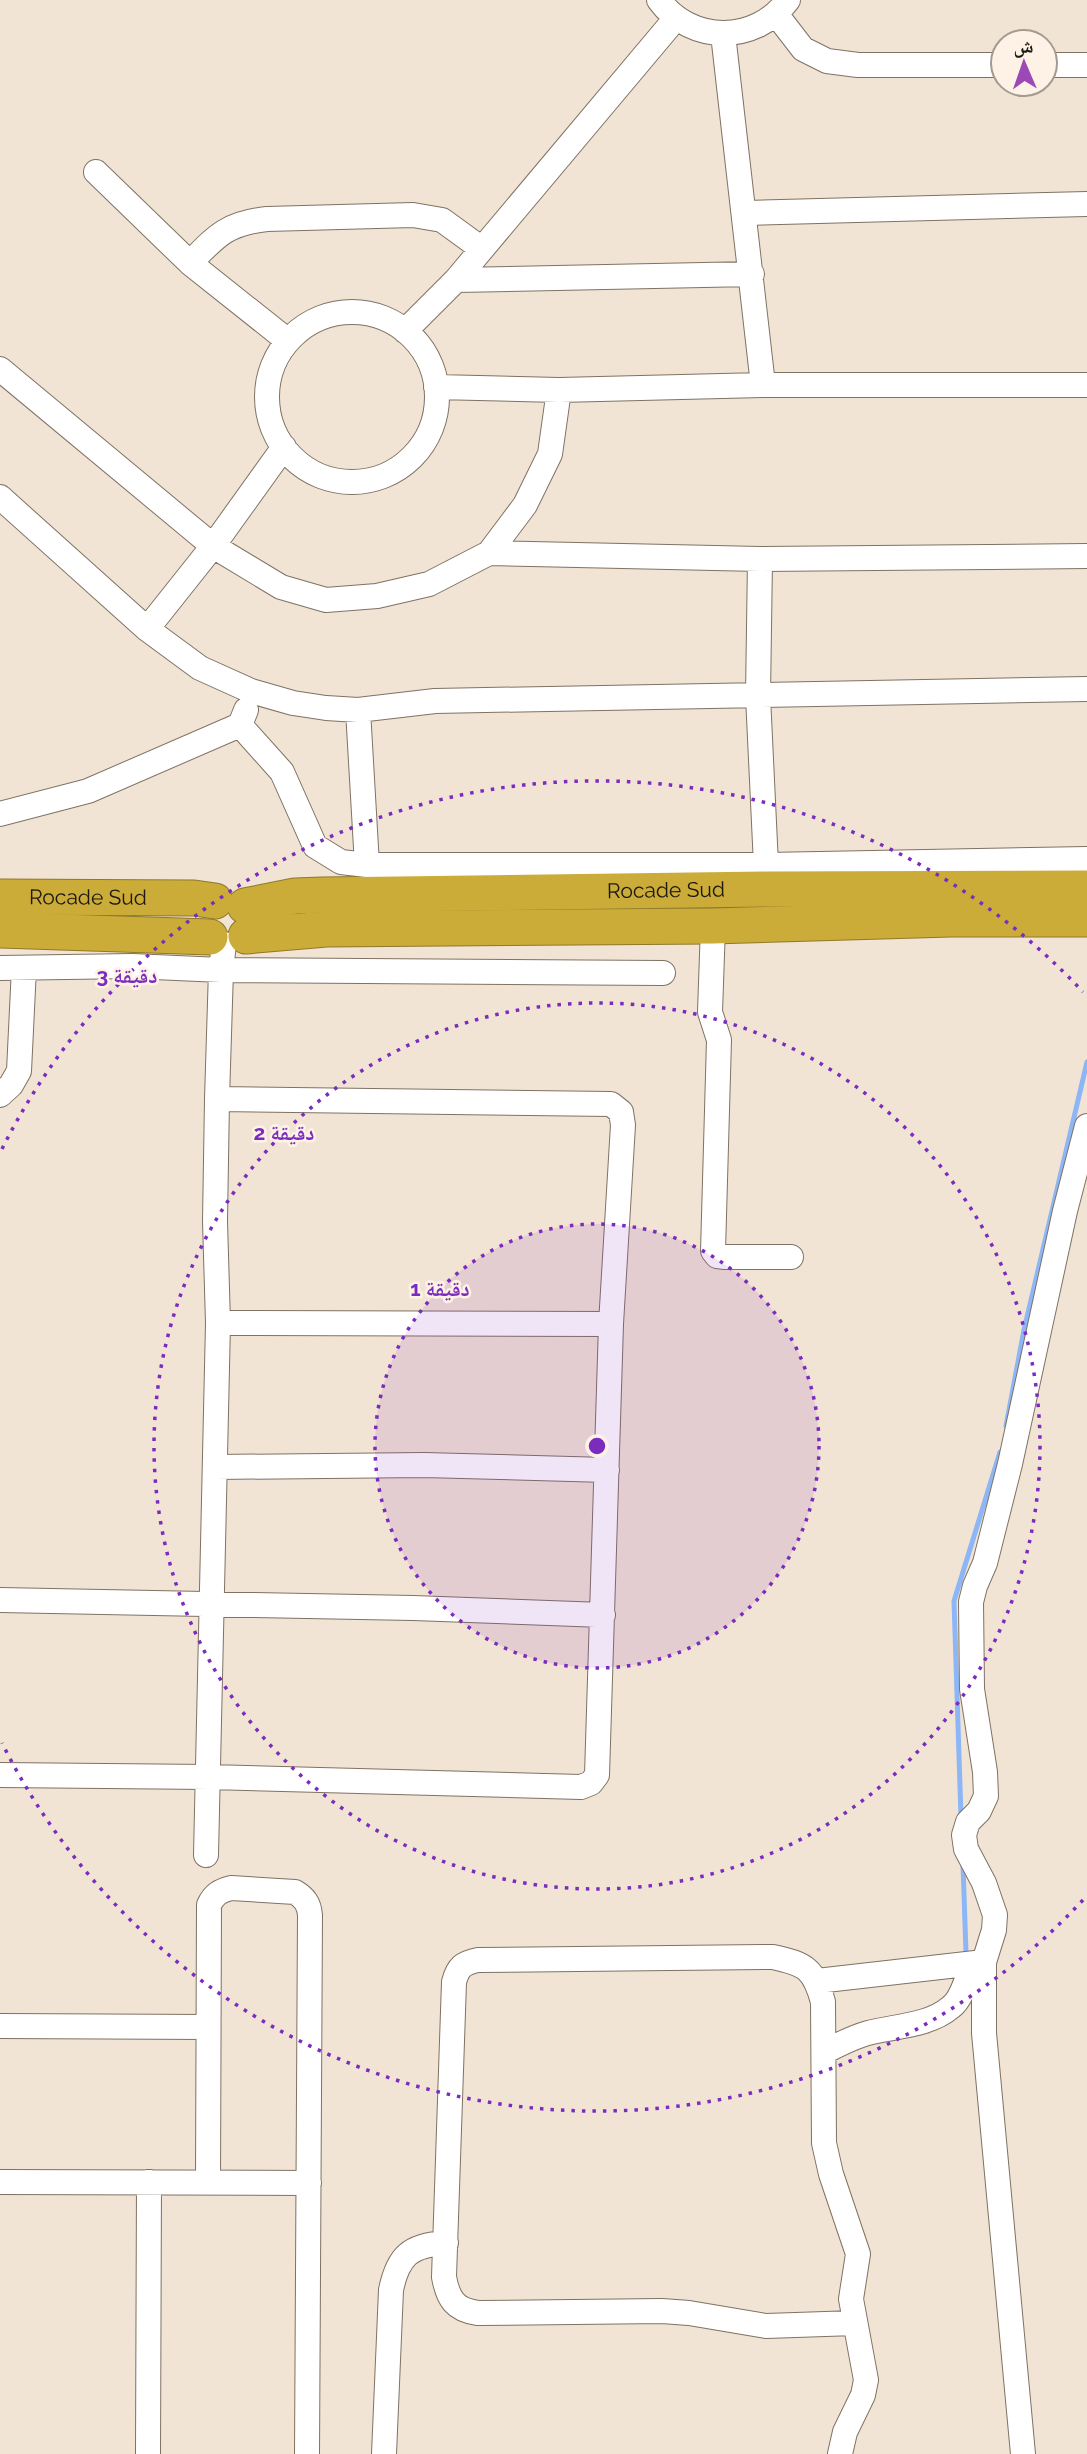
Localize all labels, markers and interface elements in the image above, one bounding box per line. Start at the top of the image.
north arrow [989,28,1059,98]
text: ش [1013,35,1034,58]
street label: Rocade Sud [607,877,725,903]
street label: Rocade Sud [29,884,147,910]
text: 3 دقيقة [97,963,157,988]
text: 2 دقيقة [254,1120,315,1145]
text: 1 دقيقة [410,1276,470,1301]
centre of rings [585,1434,609,1458]

